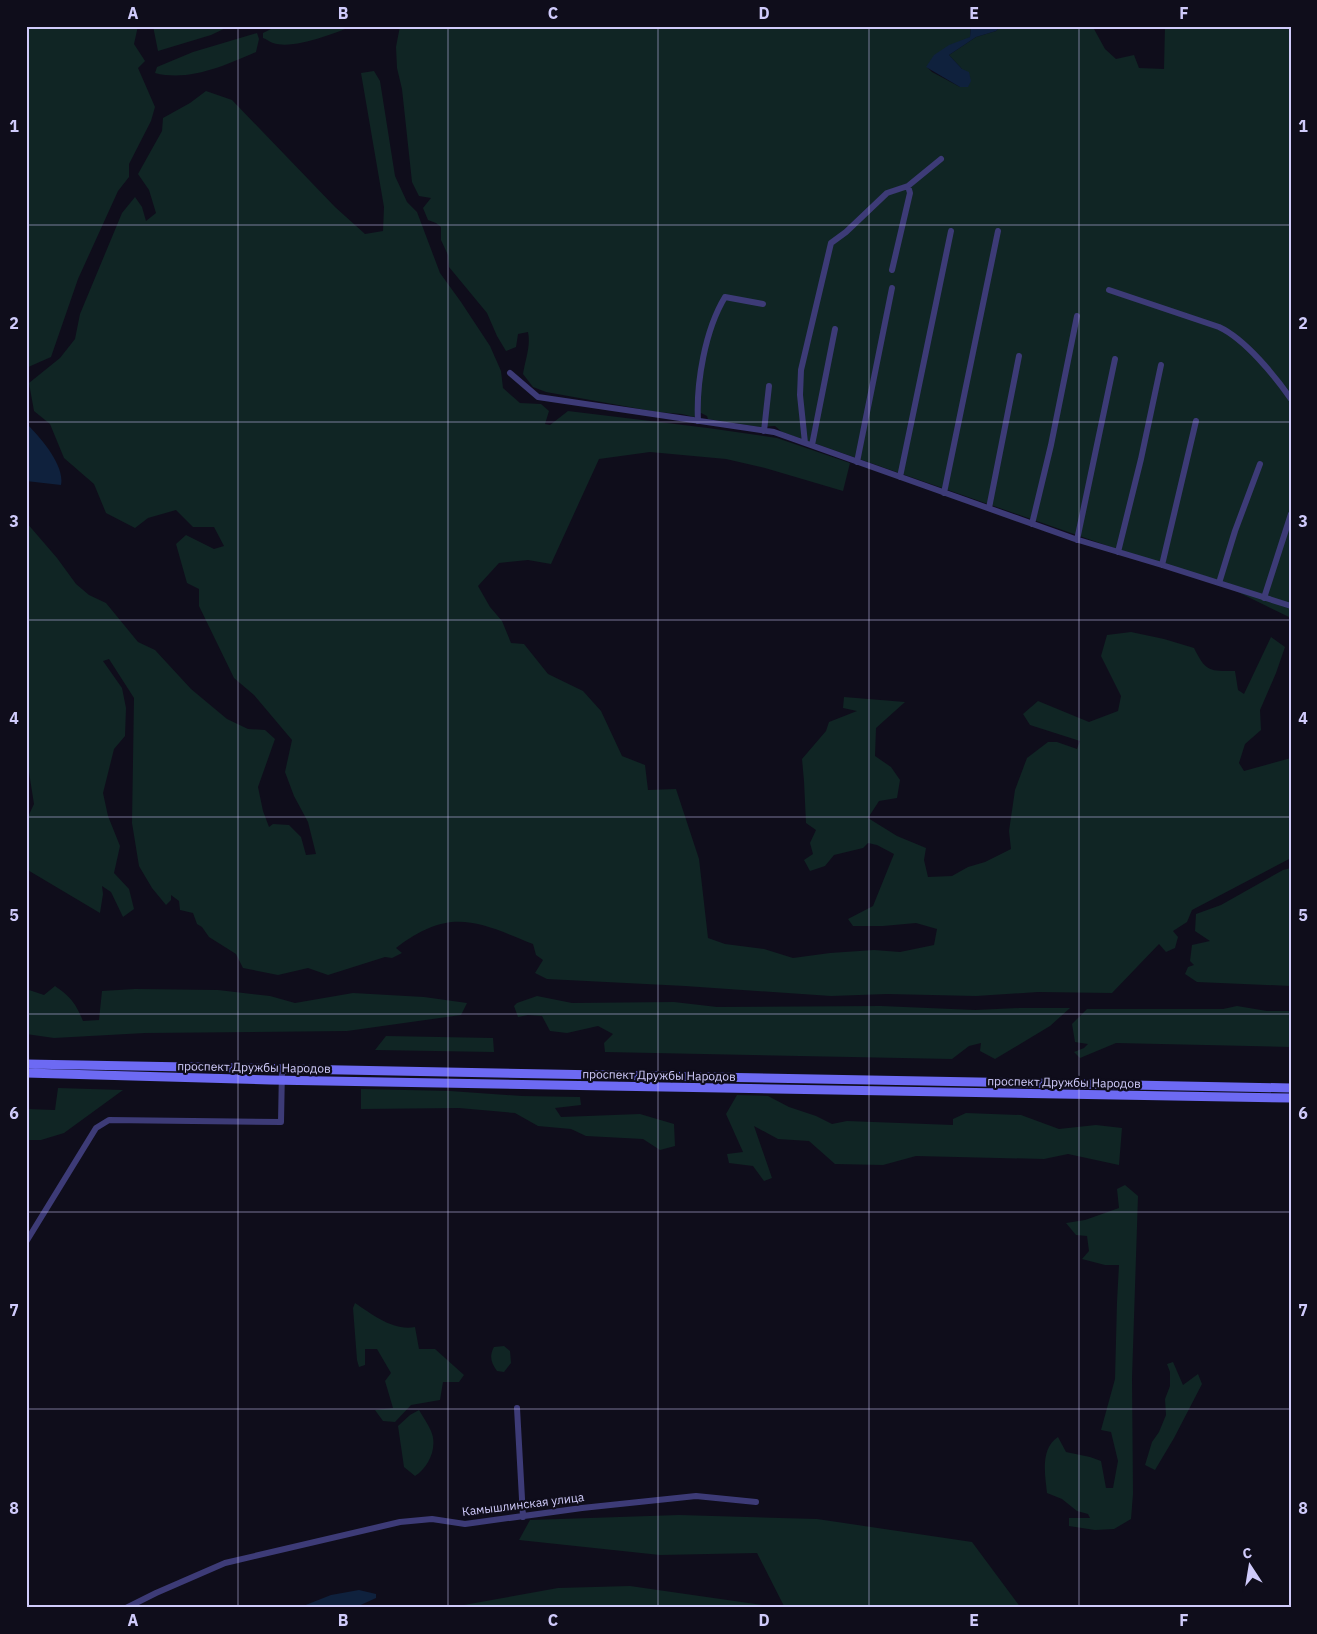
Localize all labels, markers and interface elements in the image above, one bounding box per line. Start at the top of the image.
text: A [128,3,139,23]
text: B [338,3,349,23]
text: C [548,3,558,23]
text: D [758,3,770,23]
text: E [969,3,979,23]
text: F [1179,3,1189,23]
text: 1 [9,116,19,136]
text: 1 [1298,116,1308,136]
text: 2 [9,313,19,333]
text: 2 [1298,313,1308,333]
text: 3 [9,511,19,531]
text: 3 [1298,511,1308,531]
text: 4 [9,708,19,728]
text: 4 [1298,708,1308,728]
text: 5 [9,905,19,925]
text: 5 [1298,905,1308,925]
street label: проспект Дружбы Народов [177,1058,331,1076]
street label: проспект Дружбы Народов [582,1066,736,1084]
street label: проспект Дружбы Народов [987,1073,1141,1091]
text: 6 [9,1103,19,1123]
text: 6 [1298,1103,1308,1123]
text: 7 [9,1300,19,1320]
text: 7 [1298,1300,1308,1320]
street label: Камышлинская улица [461,1489,586,1519]
text: 8 [9,1498,19,1518]
text: 8 [1298,1498,1308,1518]
north arrow [1224,1542,1274,1592]
text: С [1241,1544,1254,1563]
text: A [128,1610,139,1630]
text: B [338,1610,349,1630]
text: C [548,1610,558,1630]
text: D [758,1610,770,1630]
text: E [969,1610,979,1630]
text: F [1179,1610,1189,1630]

